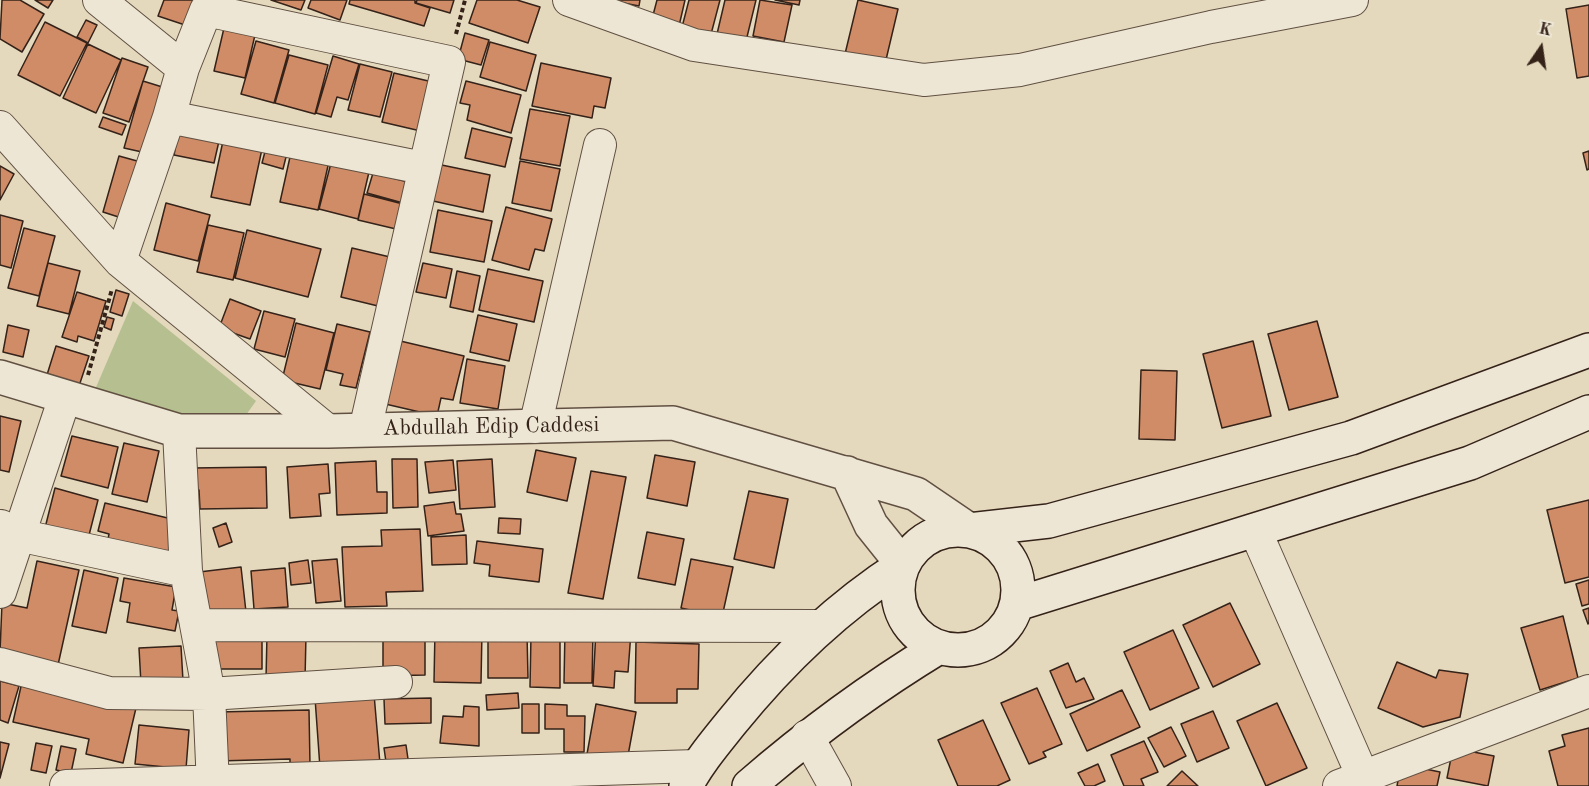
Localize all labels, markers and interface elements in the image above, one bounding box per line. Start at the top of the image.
north arrow [1511,18,1571,78]
text: K [1537,21,1553,40]
street label: Abdullah Edip Caddesi [383,412,599,442]

